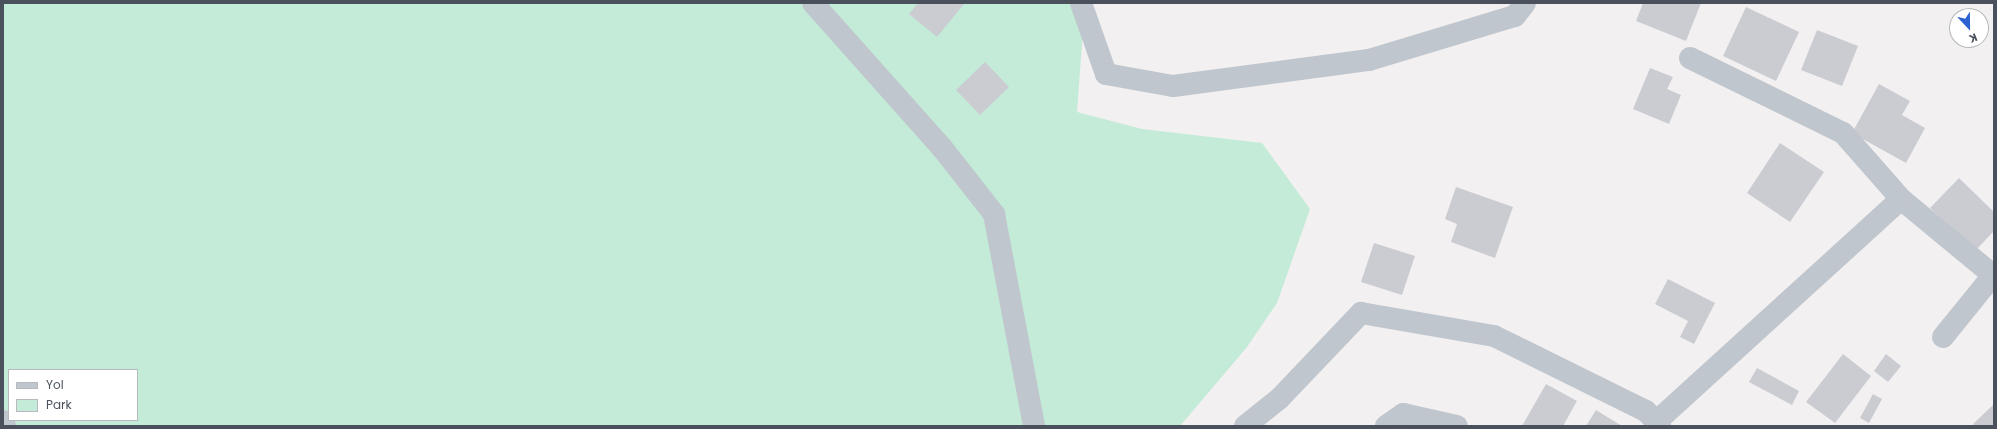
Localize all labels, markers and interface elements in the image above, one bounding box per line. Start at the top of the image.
north arrow [1949,8,1989,48]
text: K [1967,29,1980,47]
legend [8,369,138,421]
text: Yol [46,376,64,393]
text: Park [46,396,72,413]

